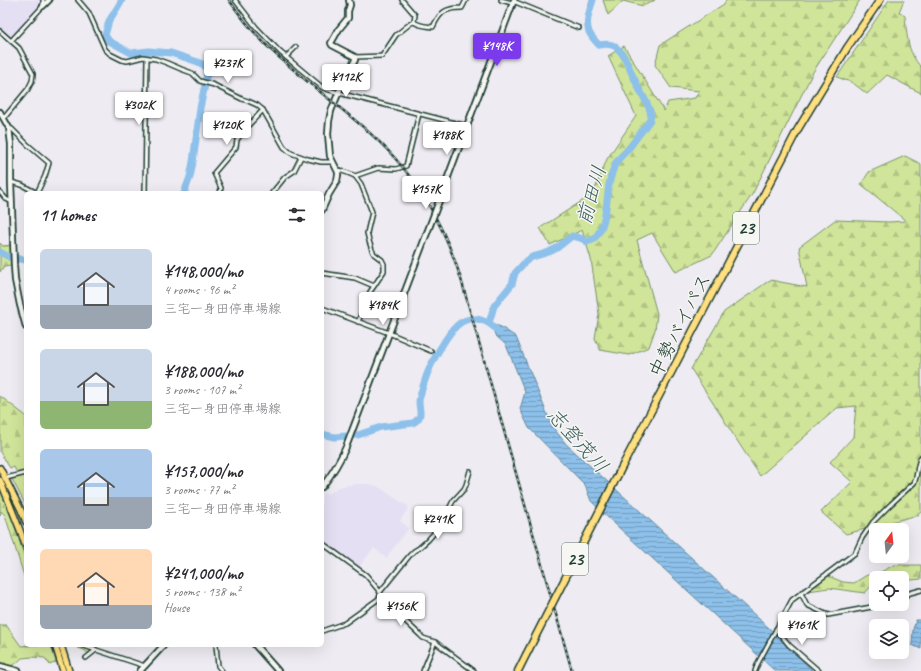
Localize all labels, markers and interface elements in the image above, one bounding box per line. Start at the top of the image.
pin: ¥148K [469,33,525,67]
text: ¥148K [482,38,512,54]
pin: ¥237K [200,50,256,84]
text: ¥237K [213,55,243,71]
pin: ¥112K [318,64,374,98]
text: ¥112K [331,69,361,85]
pin: ¥302K [111,92,167,126]
text: ¥302K [124,97,154,113]
pin: ¥120K [199,112,255,146]
text: ¥120K [212,117,242,133]
pin: ¥188K [419,122,475,156]
text: ¥188K [432,127,462,143]
water label: 前田川 [571,163,612,227]
pin: ¥157K [398,176,454,210]
text: ¥157K [411,181,441,197]
icon: filters [286,204,308,226]
text: 11 homes [40,205,96,226]
road number: 23 [733,212,759,244]
text: ¥148,000/mo [164,261,243,282]
icon: home [72,265,120,313]
street label: 中勢バイパス [643,269,716,382]
text: 4 rooms · 96 m² [164,282,234,298]
pin: ¥184K [355,292,411,326]
text: ¥184K [368,297,398,313]
text: 三宅一身田停車場線 [164,301,281,317]
text: ¥188,000/mo [164,361,243,382]
icon: home [72,365,120,413]
text: 3 rooms · 107 m² [164,382,240,398]
text: 三宅一身田停車場線 [164,401,281,417]
water label: 志登茂川 [542,402,614,478]
text: ¥157,000/mo [164,461,242,482]
icon: home [72,465,120,513]
text: 3 rooms · 77 m² [164,482,234,498]
text: 三宅一身田停車場線 [164,501,281,517]
pin: ¥241K [410,506,466,540]
text: ¥241K [423,511,453,527]
north arrow [869,523,909,563]
map controls [869,523,909,659]
road number: 23 [562,543,588,575]
text: ¥241,000/mo [164,563,243,584]
icon: home [72,565,120,613]
button: locate [869,571,909,611]
text: 5 rooms · 138 m² [164,584,240,600]
pin: ¥156K [373,593,429,627]
text: ¥156K [386,598,416,614]
text: House [164,600,189,616]
pin: ¥161K [774,612,830,646]
text: ¥161K [787,617,817,633]
button: layers [869,619,909,659]

